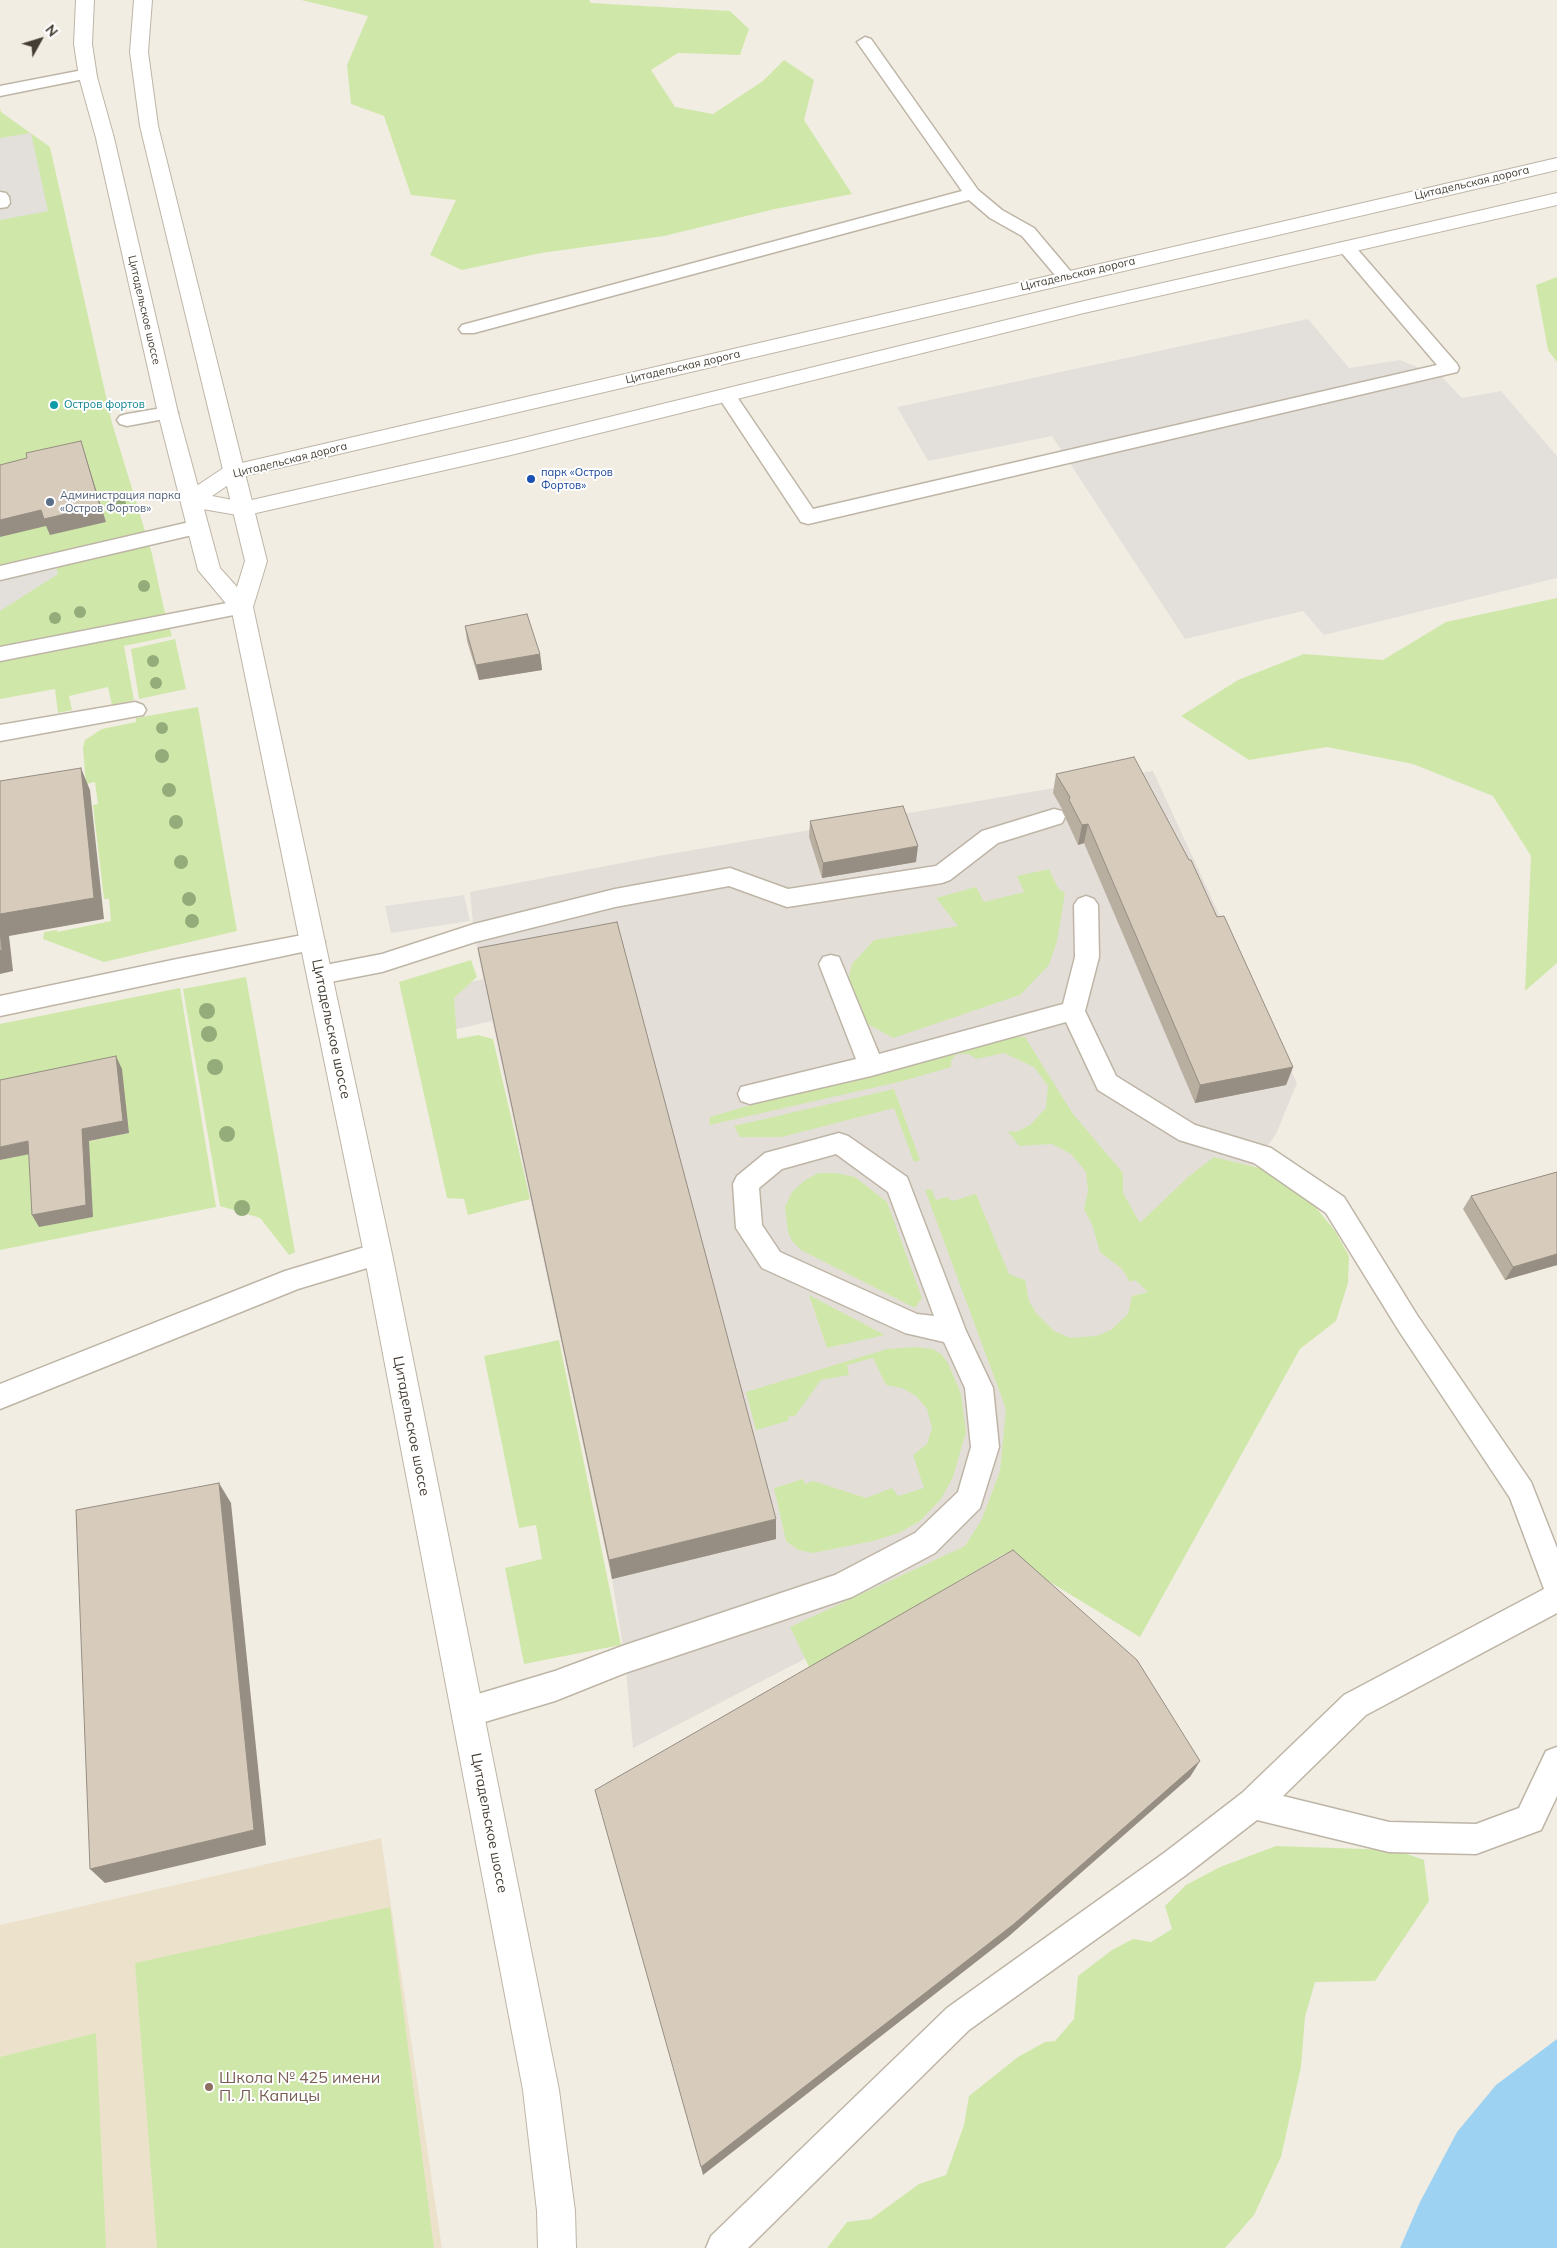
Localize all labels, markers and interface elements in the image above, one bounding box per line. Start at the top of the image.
north arrow [15,15,65,65]
text: N [41,21,62,40]
street label: Цитадельская дорога [1413,163,1531,203]
street label: Цитадельское шоссе [125,254,163,366]
street label: Цитадельская дорога [1019,254,1137,294]
street label: Цитадельская дорога [624,347,742,387]
place label: Остров фортов [64,398,145,412]
marker: Остров фортов [48,399,60,411]
street label: Цитадельская дорога [232,439,348,481]
place label: парк «Остров Фортов» [541,466,613,492]
marker: парк «Остров Фортов» [525,473,537,485]
place label: Администрация парка «Остров Фортов» [60,489,181,515]
marker: Администрация парка «Остров Фортов» [44,496,56,508]
street label: Цитадельское шоссе [308,958,354,1100]
street label: Цитадельское шоссе [389,1355,433,1497]
street label: Цитадельское шоссе [467,1752,511,1894]
place label: Школа № 425 имени П. Л. Капицы [219,2068,380,2106]
marker: Школа № 425 имени П. Л. Капицы [203,2081,215,2093]

